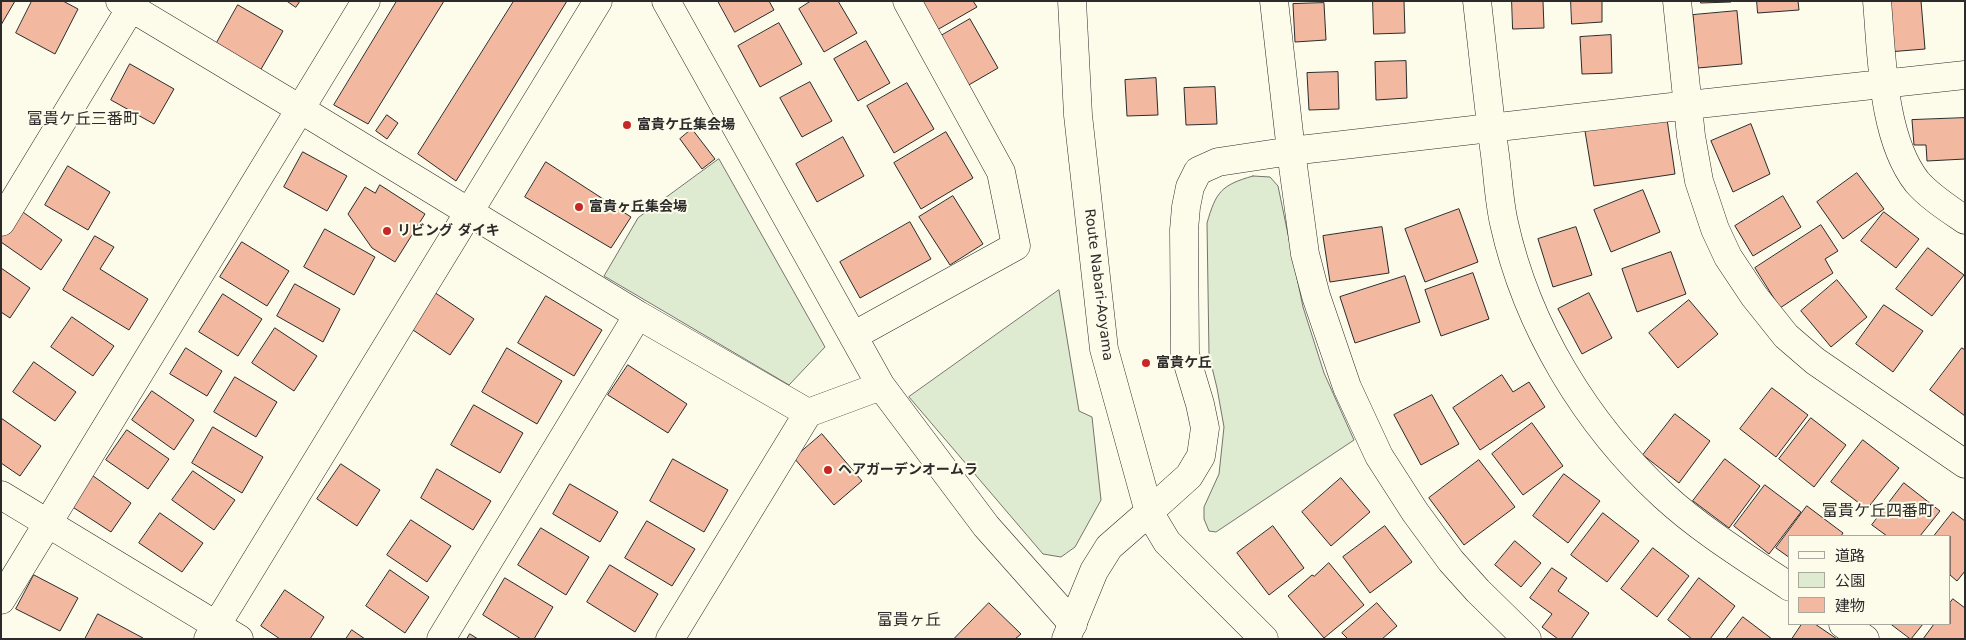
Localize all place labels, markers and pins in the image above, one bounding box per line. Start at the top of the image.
place label: 富貴ケ丘集会場 [637,117,735,133]
marker: 富貴ケ丘集会場 [621,119,633,131]
place label: 富貴ヶ丘集会場 [589,199,687,215]
marker: 富貴ヶ丘集会場 [573,201,585,213]
place label: リビング ダイキ [397,223,500,239]
marker: リビング ダイキ [381,225,393,237]
place label: 富貴ケ丘 [1156,355,1212,371]
marker: 富貴ケ丘 [1140,357,1152,369]
place label: ヘアガーデンオームラ [838,462,978,478]
marker: ヘアガーデンオームラ [822,464,834,476]

